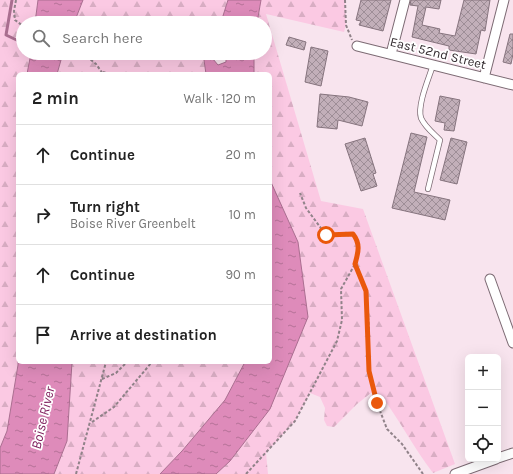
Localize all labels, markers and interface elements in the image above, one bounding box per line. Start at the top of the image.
search box [16,16,272,60]
icon: search [30,27,52,49]
text: Search here [62,29,143,47]
street label: East 52nd Street [388,34,488,72]
text: 2 min [32,88,79,108]
text: Walk · 120 m [183,91,256,106]
icon: ahead [32,144,54,166]
text: Continue [70,146,135,164]
text: 20 m [226,147,256,162]
text: Turn right [70,198,140,216]
icon: right [32,204,54,226]
text: 10 m [229,207,256,222]
text: Boise River Greenbelt [70,216,196,231]
route start [317,226,335,244]
icon: ahead [32,264,54,286]
text: Continue [70,266,135,284]
text: 90 m [225,267,256,282]
icon: arrive [32,324,54,346]
text: Arrive at destination [70,326,217,344]
map controls [465,354,501,462]
button: + [465,354,501,390]
water label: Boise River [28,384,59,451]
button: − [465,390,501,426]
route end [368,394,386,412]
button: locate [465,426,501,462]

